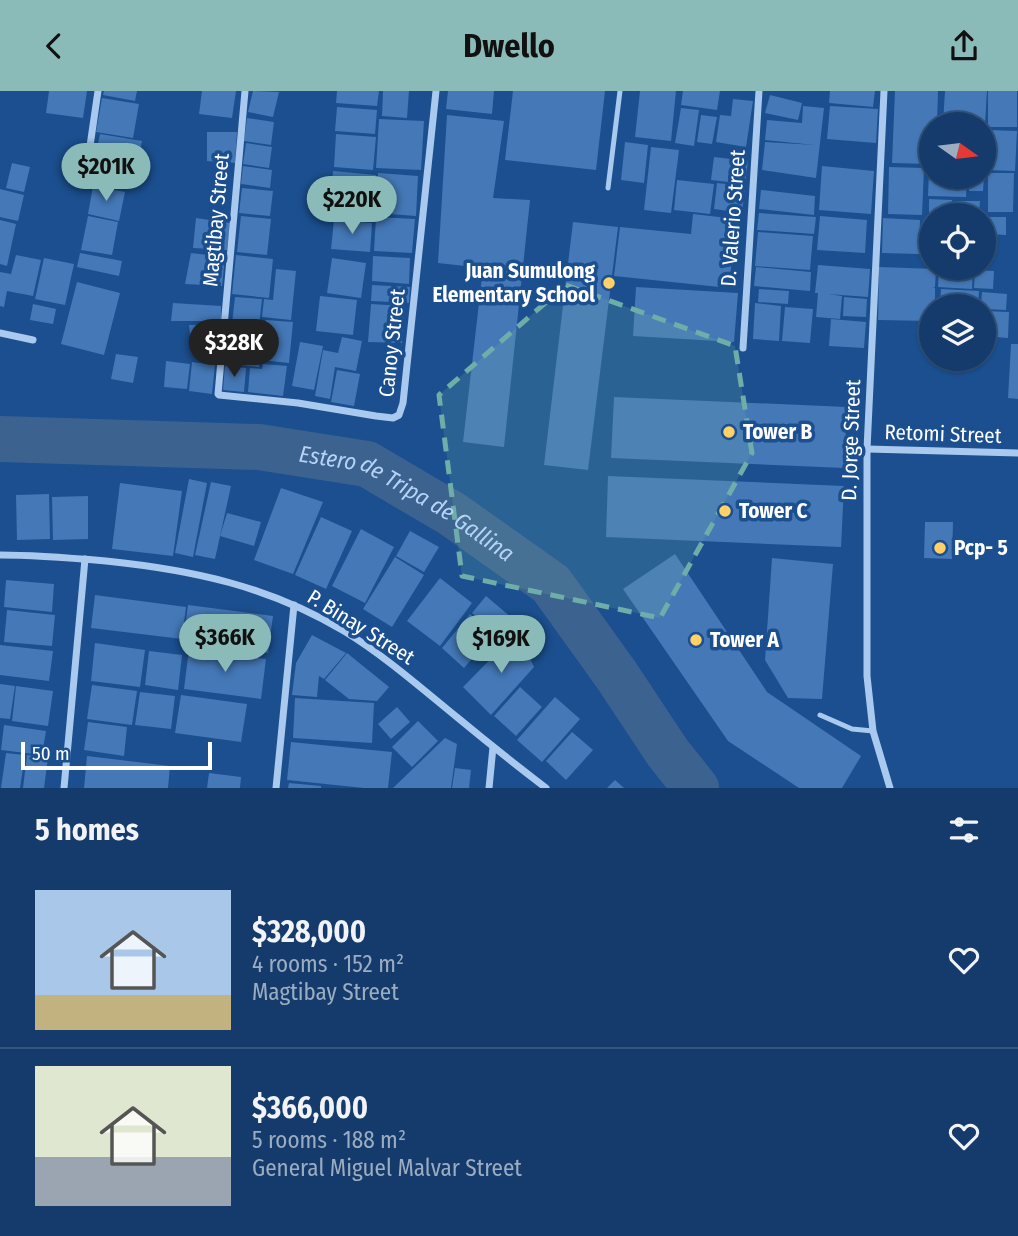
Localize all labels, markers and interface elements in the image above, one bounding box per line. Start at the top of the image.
icon: back [35,27,73,65]
text: Dwello [463,27,555,65]
icon: share [945,27,983,65]
north arrow [919,112,996,189]
map controls [919,112,996,371]
pin: $201K [57,143,155,203]
street label: D. Valerio Street [715,149,751,287]
text: $201K [77,152,135,180]
street label: Magtibay Street [197,152,235,288]
pin: $220K [303,177,401,236]
text: $220K [323,185,381,213]
button: locate [919,203,996,280]
place label: Juan Sumulong Elementary School [432,258,596,308]
marker: Juan Sumulong Elementary School [601,275,617,291]
street label: Canoy Street [373,287,411,398]
button: layers [919,294,996,371]
pin: $328K [185,320,283,379]
text: $328K [205,328,263,356]
street label: D. Jorge Street [836,379,866,501]
place label: Tower B [743,419,812,445]
street label: Retomi Street [884,419,1002,449]
marker: Tower B [721,424,737,440]
water label: Estero de Tripa de Gallina [297,440,520,568]
place label: Tower C [739,498,807,524]
marker: Tower C [717,503,733,519]
place label: Pcp- 5 [954,535,1008,561]
marker: Pcp- 5 [932,540,948,556]
street label: P. Binay Street [303,584,420,670]
pin: $366K [176,615,274,674]
pin: $169K [452,615,550,675]
text: $366K [195,623,255,651]
text: $169K [472,624,530,652]
place label: Tower A [710,627,779,653]
marker: Tower A [688,632,704,648]
scale bar [21,739,212,771]
text: 50 m [32,742,70,765]
icon: filters [945,811,983,849]
text: 5 homes [35,812,139,848]
text: $328,000 [252,914,366,950]
icon: home [91,918,175,1002]
icon: heart [945,941,983,979]
text: 4 rooms · 152 m² [252,950,404,978]
text: Magtibay Street [252,978,399,1006]
text: $366,000 [252,1090,368,1126]
icon: home [91,1094,175,1178]
icon: heart [945,1117,983,1155]
text: 5 rooms · 188 m² [252,1126,406,1154]
text: General Miguel Malvar Street [252,1154,522,1182]

